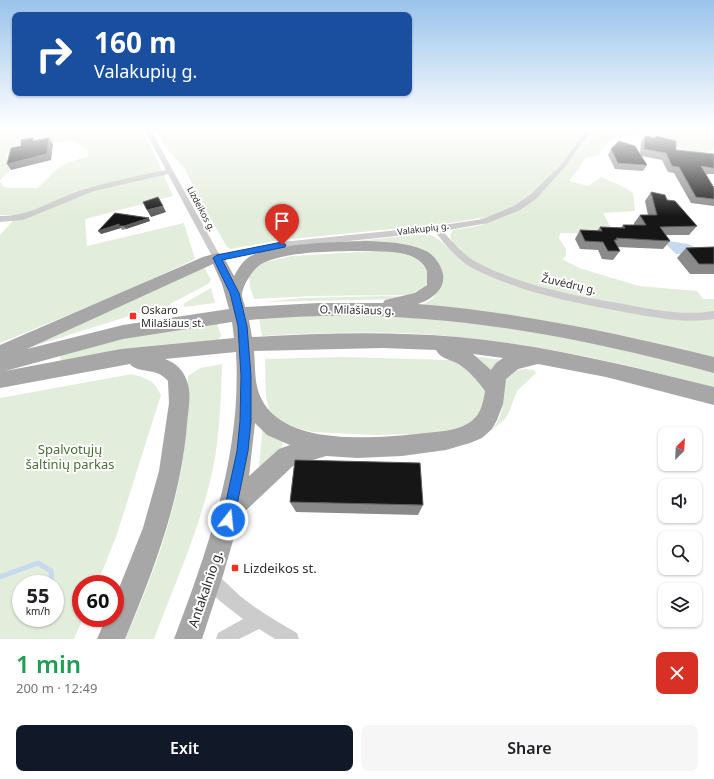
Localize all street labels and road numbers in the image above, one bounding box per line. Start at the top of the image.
street label: Lizdeikos g. [184,184,219,233]
street label: Valakupių g. [396,219,449,238]
street label: Žuvėdrų g. [540,270,598,297]
street label: O. Milašiaus g. [320,301,395,318]
street label: Antakalnio g. [183,548,227,630]

